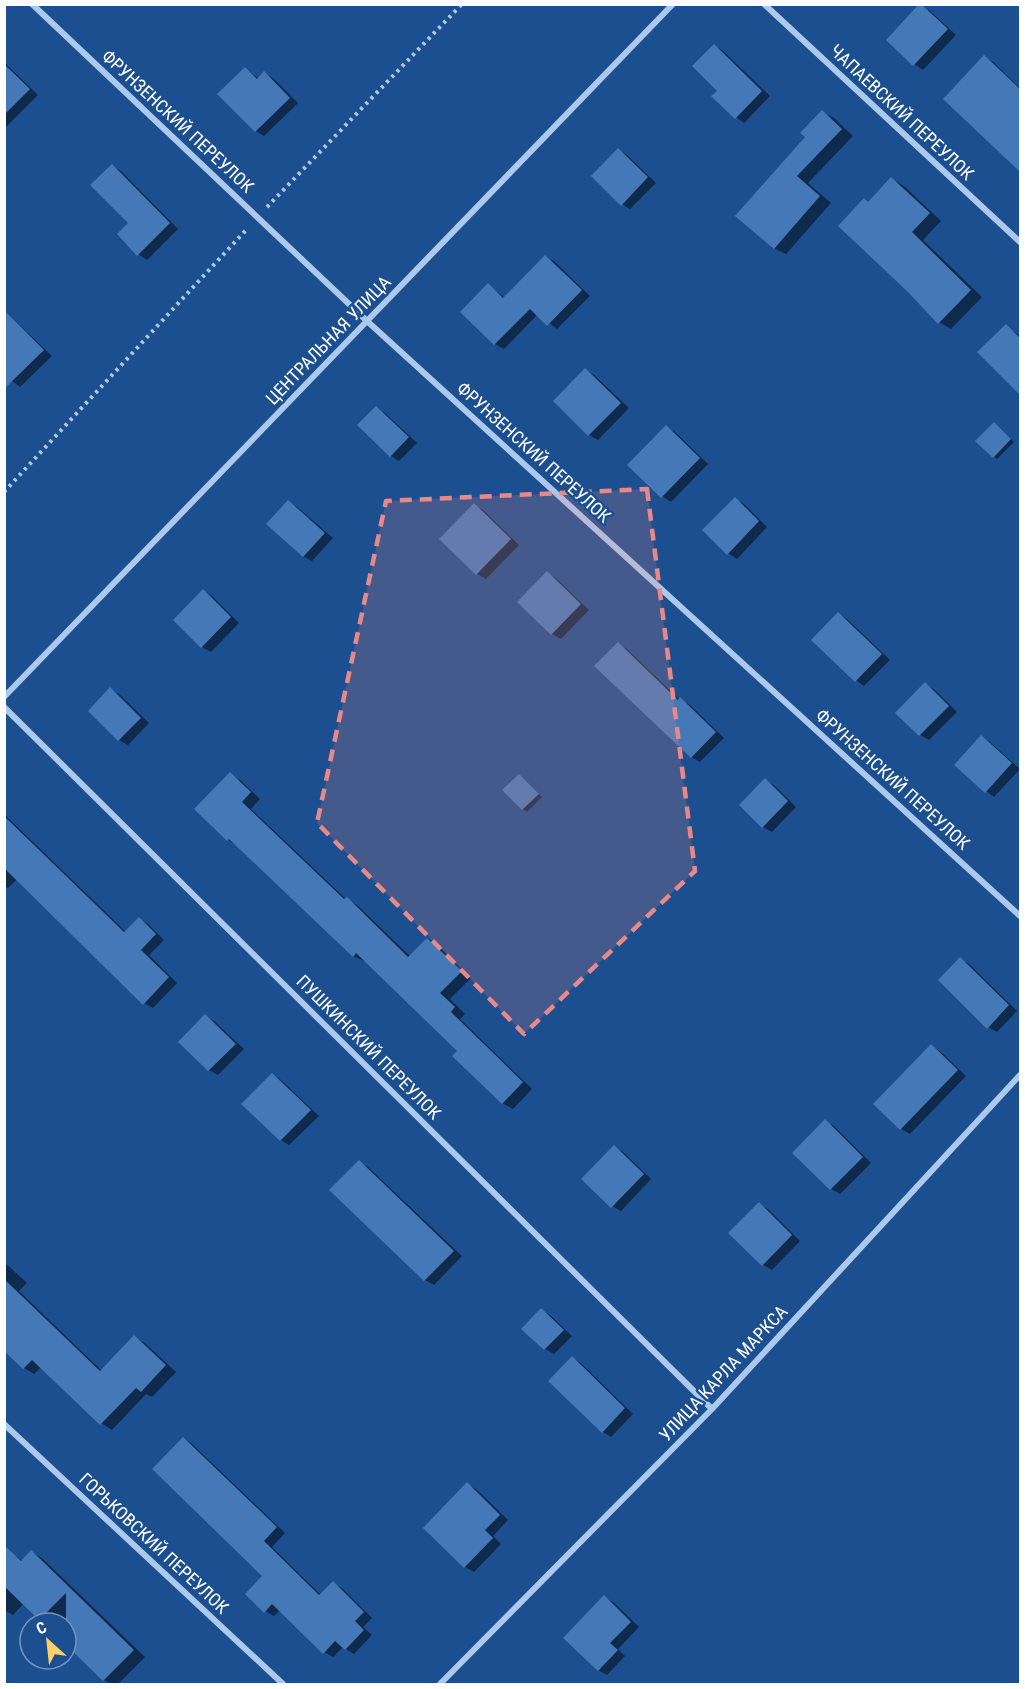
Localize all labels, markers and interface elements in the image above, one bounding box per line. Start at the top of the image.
street label: ЧАПАЕВСКИЙ ПЕРЕУЛОК [826,40,978,184]
street label: ФРУНЗЕНСКИЙ ПЕРЕУЛОК [98,45,258,197]
street label: ЦЕНТРАЛЬНАЯ УЛИЦА [261,271,395,409]
street label: ФРУНЗЕНСКИЙ ПЕРЕУЛОК [453,377,615,527]
street label: ФРУНЗЕНСКИЙ ПЕРЕУЛОК [812,704,974,854]
street label: ПУШКИНСКИЙ ПЕРЕУЛОК [293,971,445,1123]
street label: УЛИЦА КАРЛА МАРКСА [655,1300,792,1445]
street label: ГОРЬКОВСКИЙ ПЕРЕУЛОК [75,1468,233,1618]
north arrow [18,1611,78,1671]
text: С [33,1618,50,1639]

